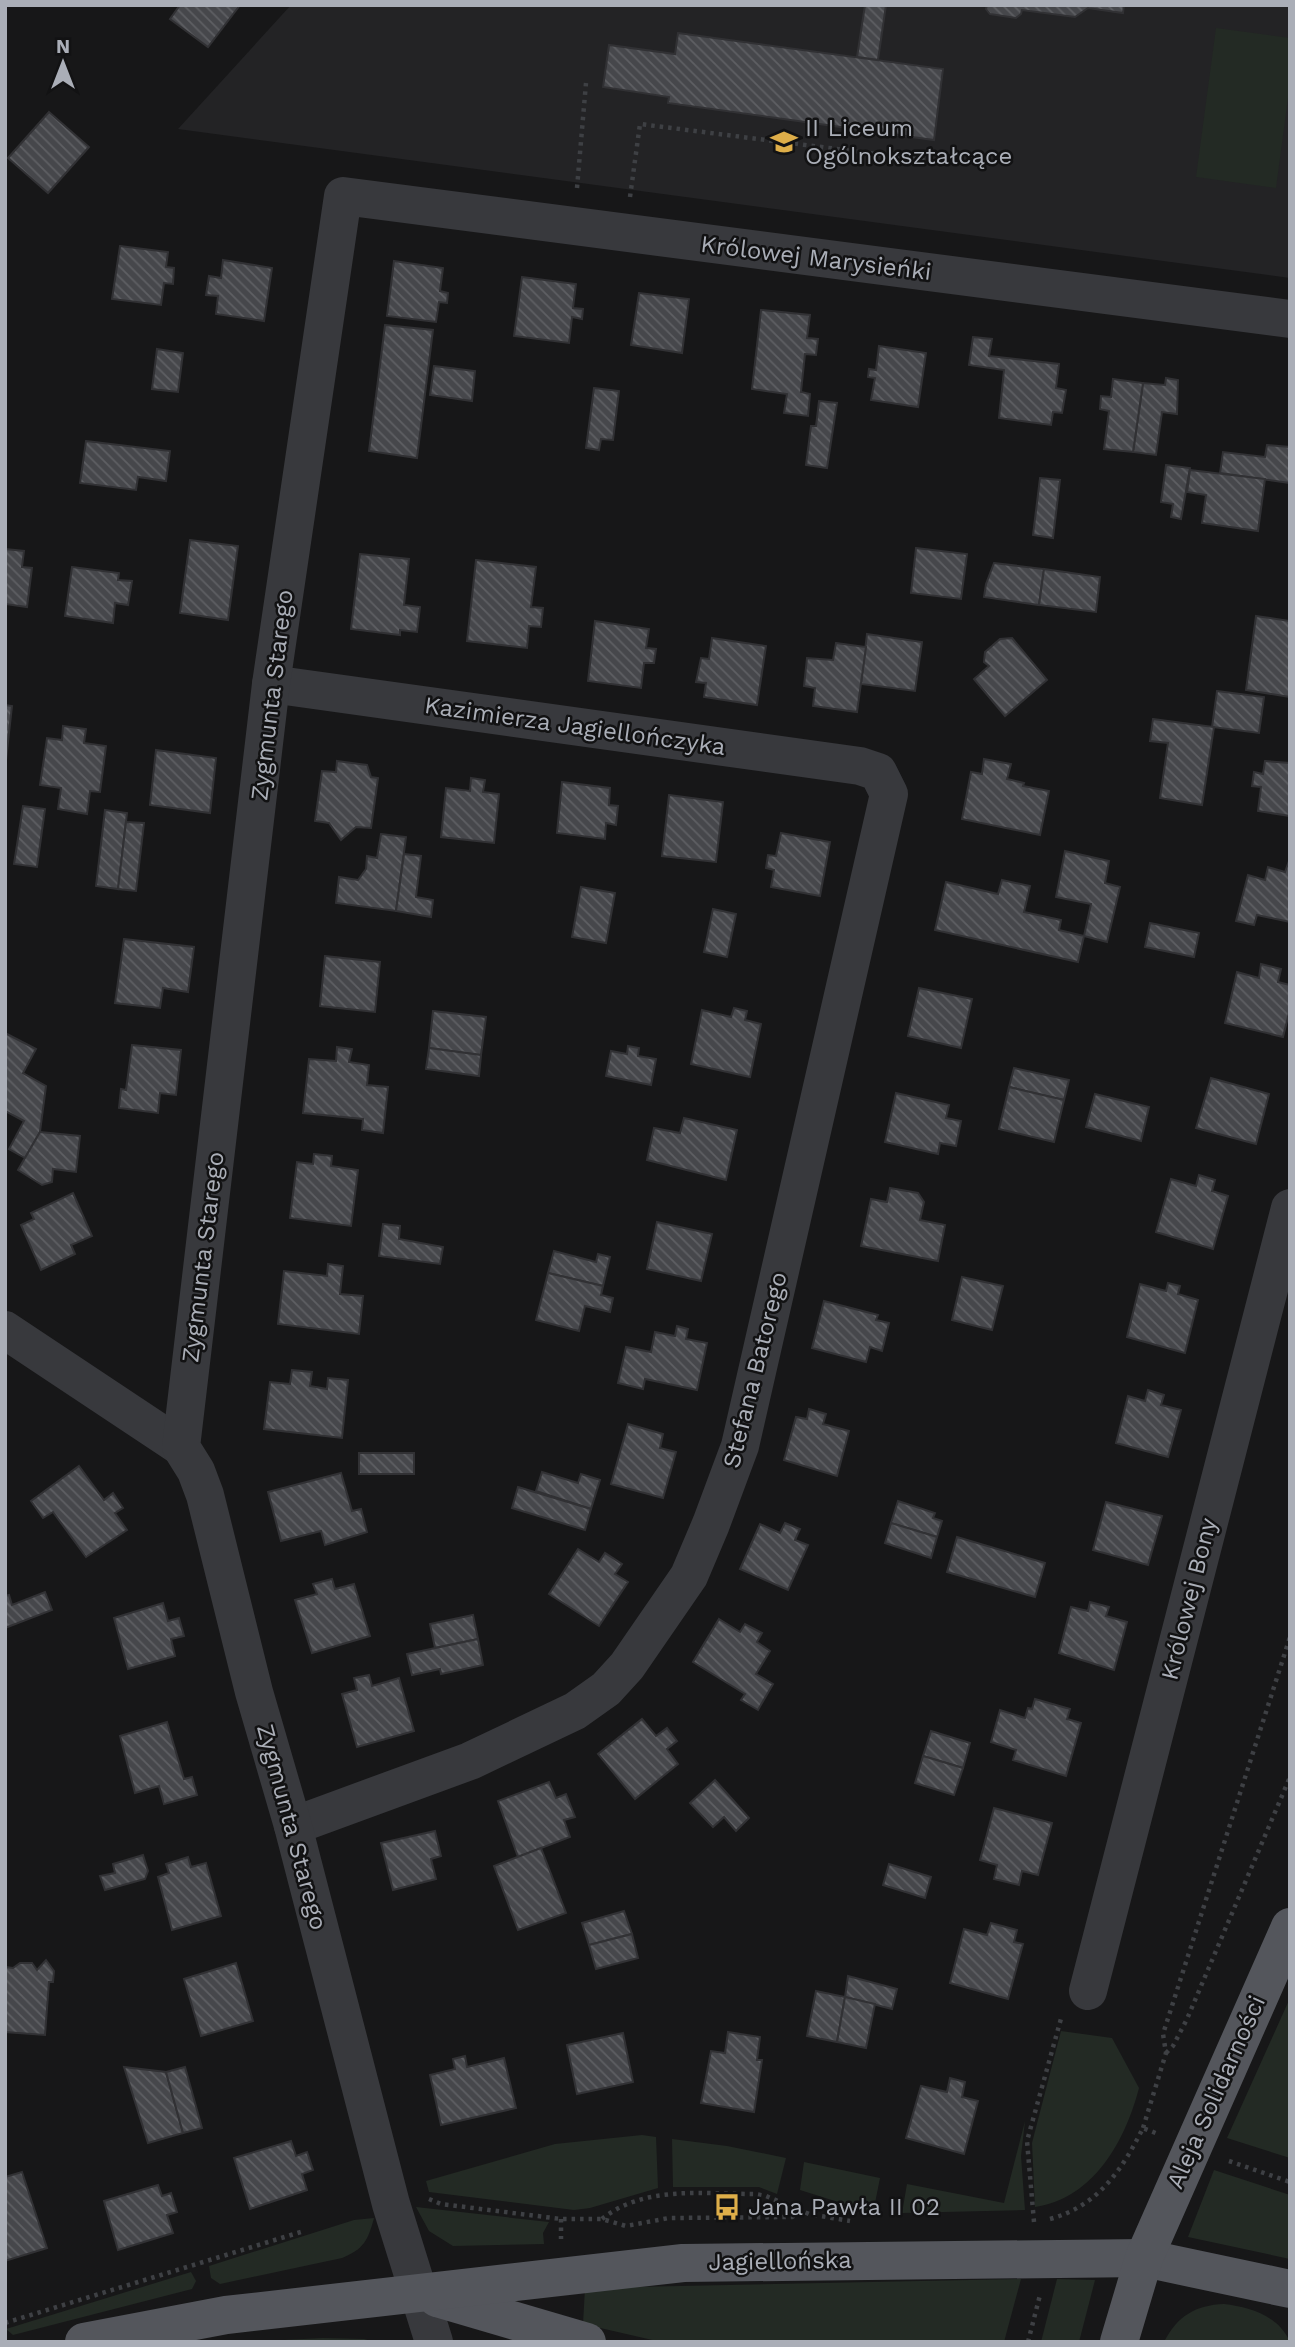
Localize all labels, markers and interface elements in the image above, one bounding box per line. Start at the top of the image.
north arrow [28,28,98,98]
text: N [56,35,70,58]
place label: II Liceum Ogólnokształcące [805,114,1012,170]
school or university icon: II Liceum Ogólnokształcące [769,127,799,157]
street label: Królowej Marysieńki [699,230,933,286]
street label: Zygmunta Starego [245,588,299,802]
street label: Kazimierza Jagiellończyka [423,691,727,761]
street label: Zygmunta Starego [176,1150,230,1364]
street label: Stefana Batorego [717,1269,793,1471]
street label: Królowej Bony [1155,1514,1223,1683]
street label: Zygmunta Starego [251,1721,333,1933]
street label: Aleja Solidarności [1161,1991,1271,2193]
bus stop icon: Jana Pawła II 02 [712,2192,742,2222]
place label: Jana Pawła II 02 [748,2193,940,2221]
street label: Jagiellońska [708,2246,852,2276]

